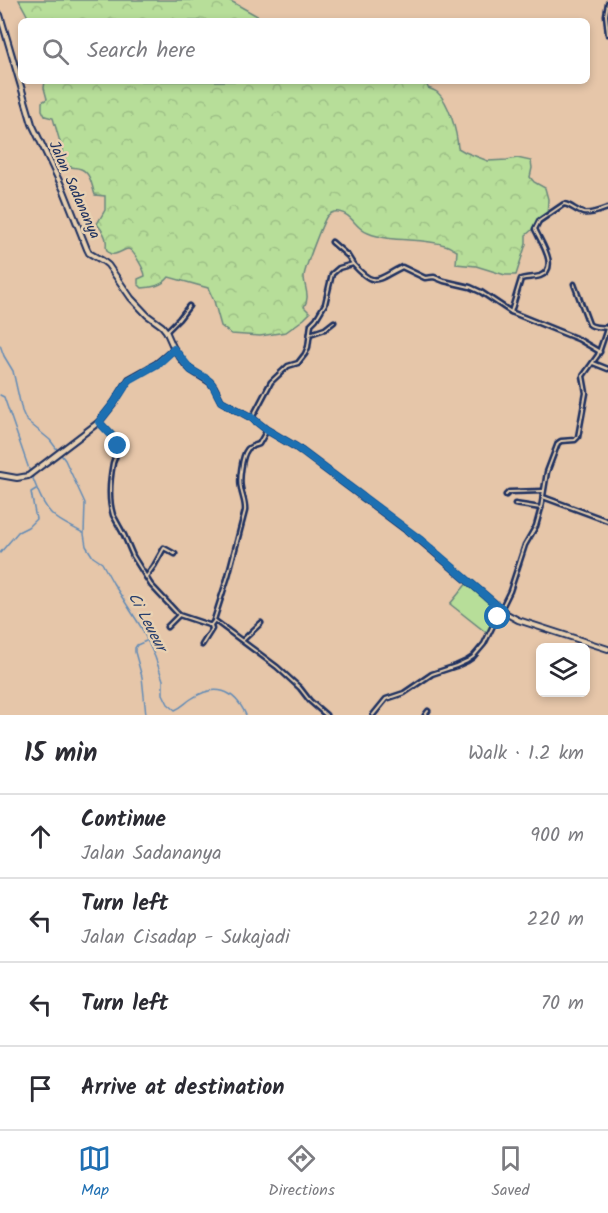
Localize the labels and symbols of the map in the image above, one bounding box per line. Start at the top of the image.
street label: Jalan Sadananya [42,137,106,243]
route end [104,432,130,458]
water label: Ci Leueur [121,588,175,659]
route start [484,603,510,629]

